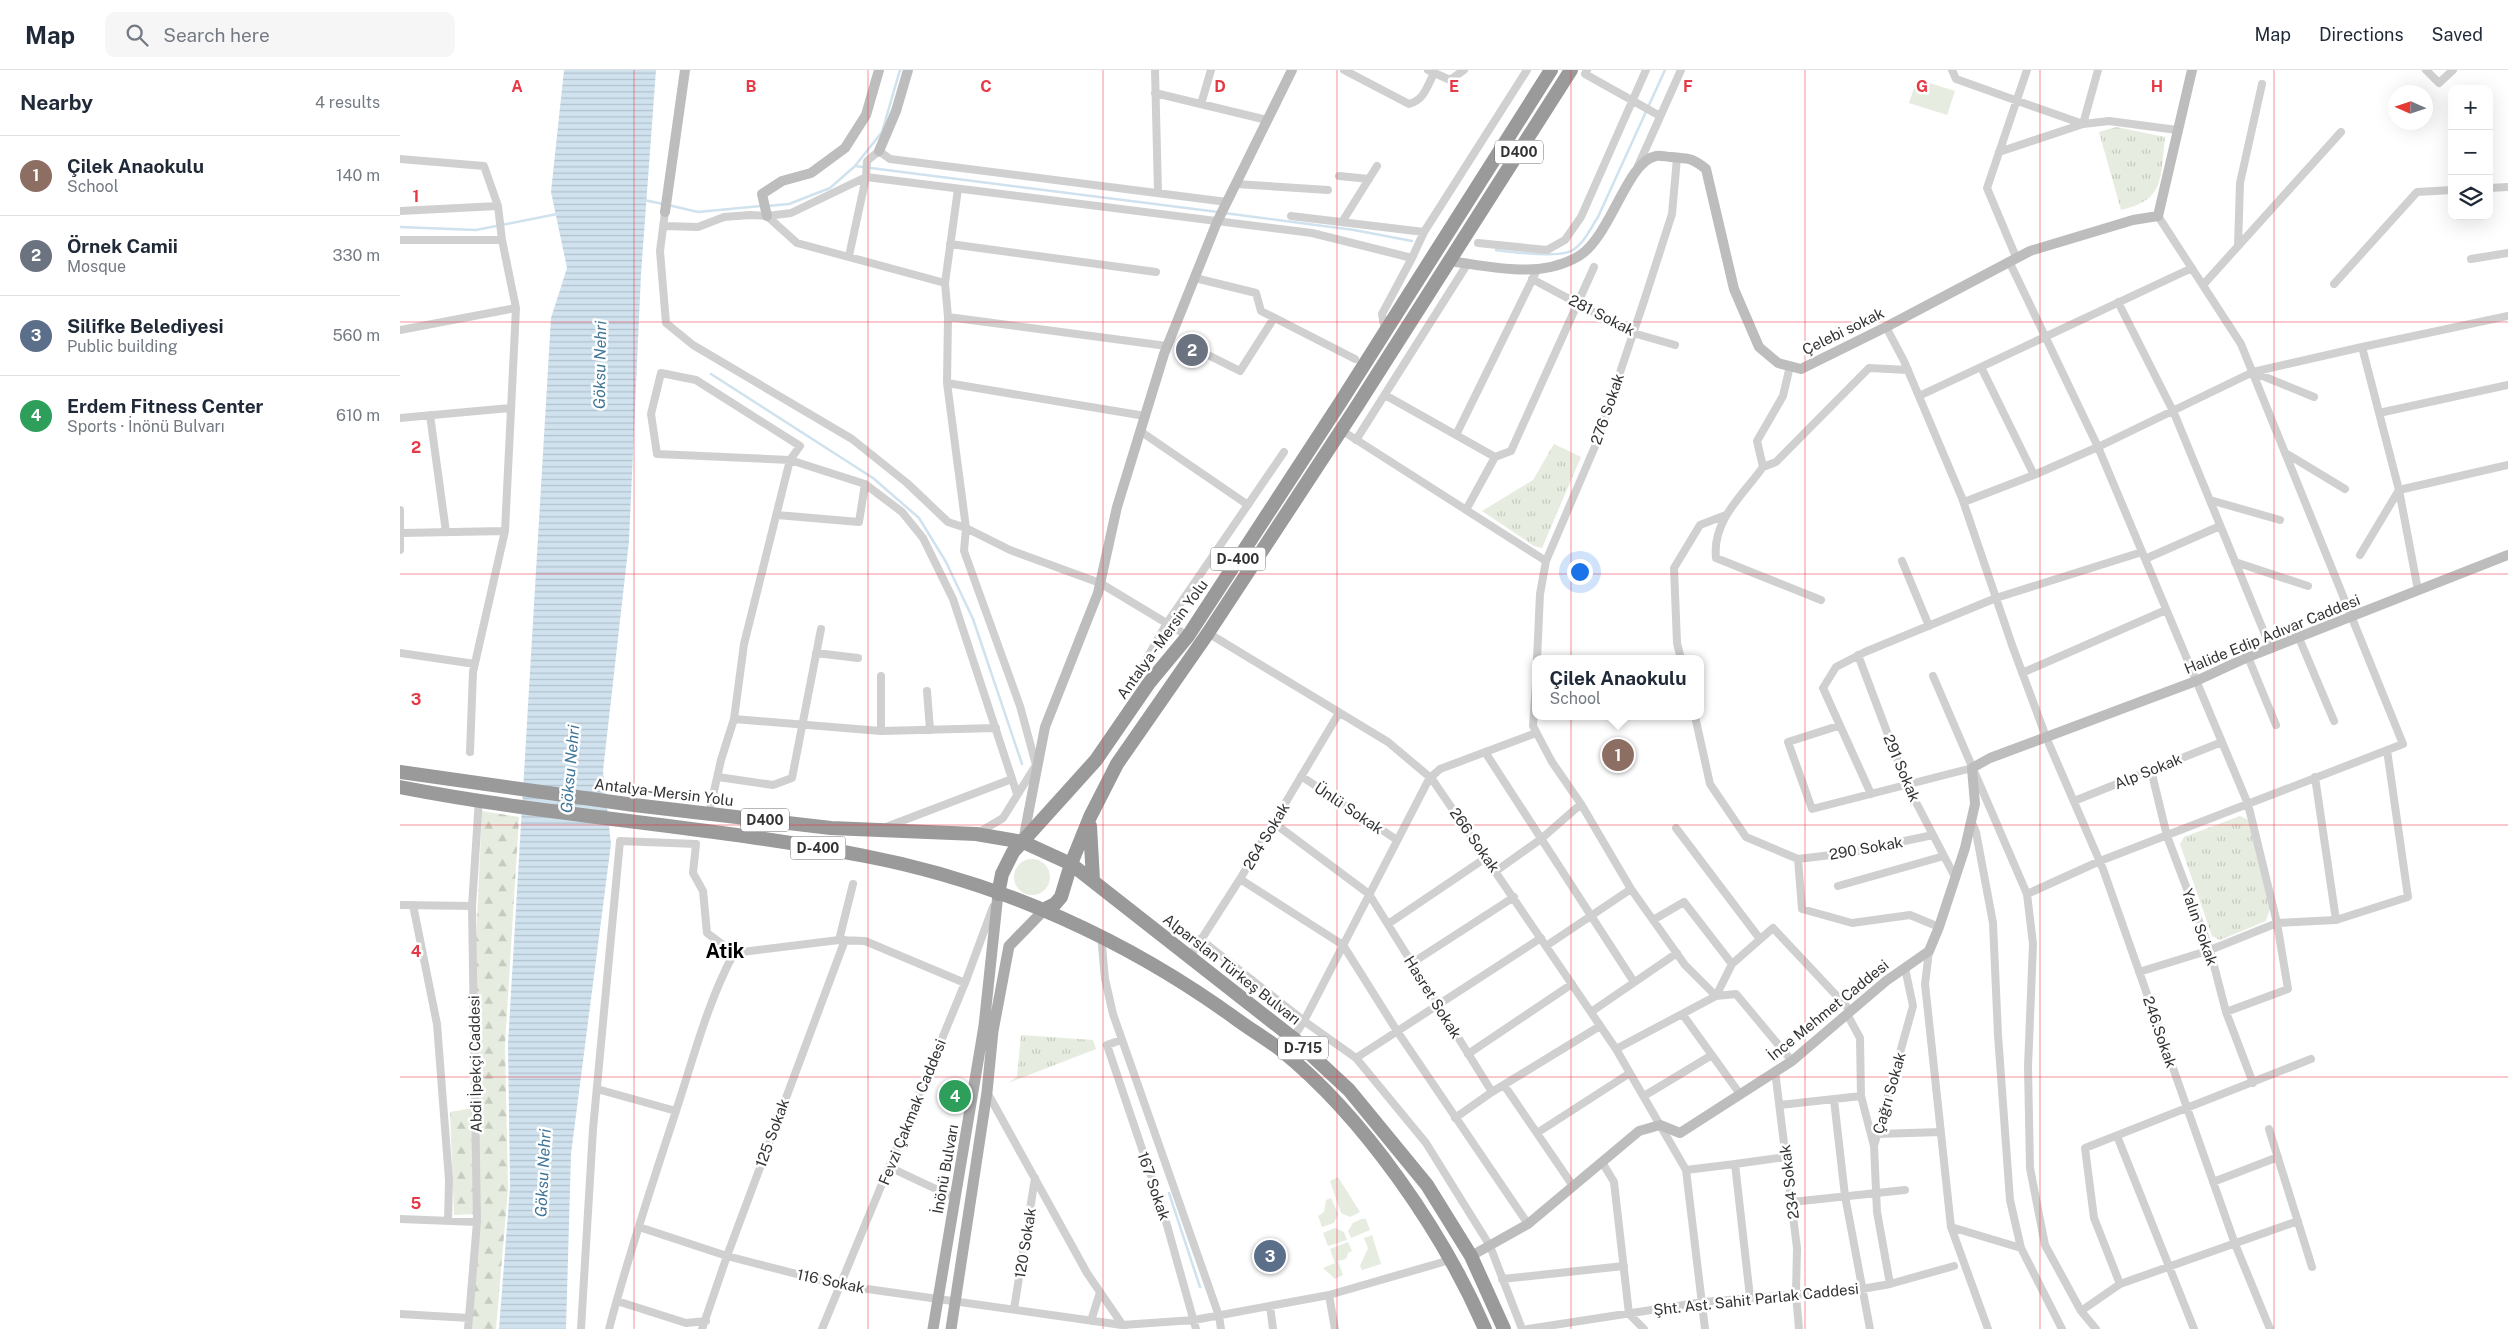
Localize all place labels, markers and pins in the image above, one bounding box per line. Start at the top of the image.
pin: 2 [1176,331,1208,369]
pin: 1 [1602,736,1634,774]
pin: 4 [939,1077,971,1115]
pin: 3 [1254,1237,1286,1275]

